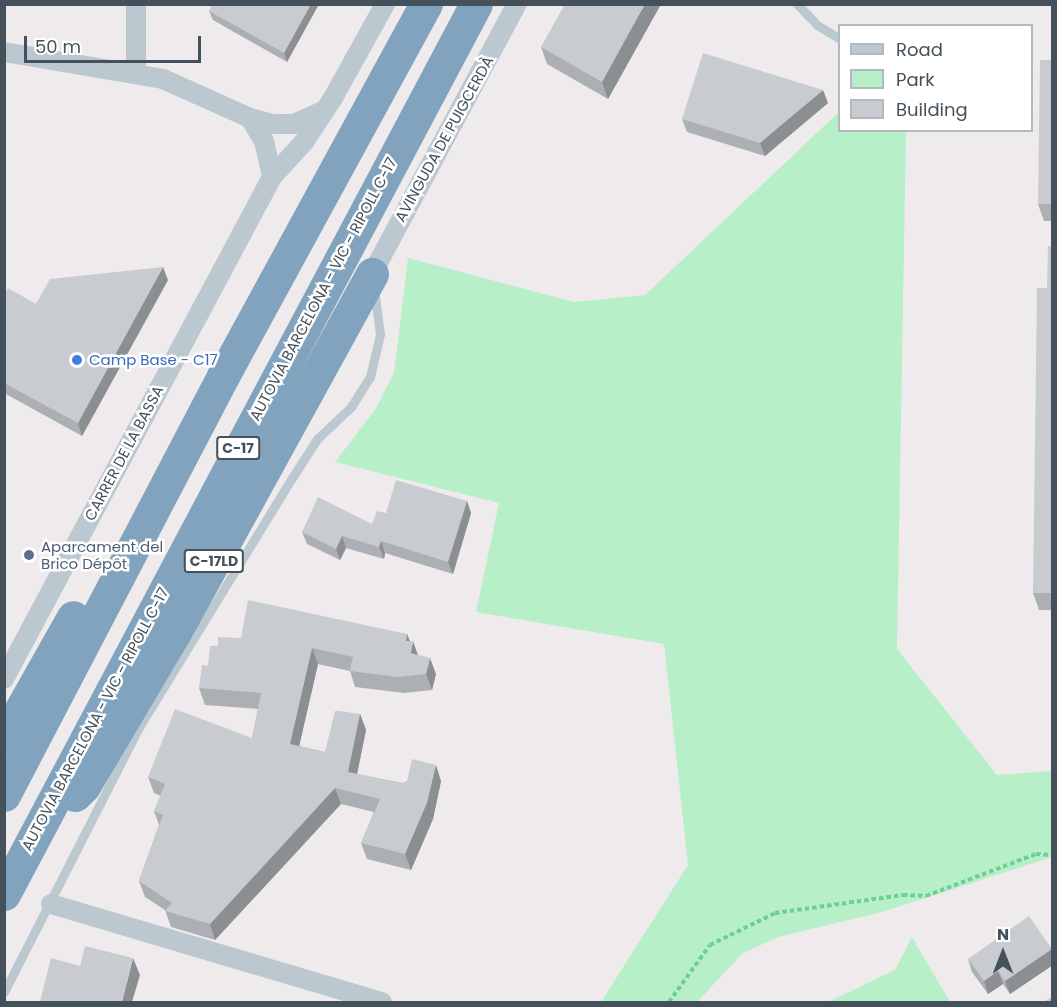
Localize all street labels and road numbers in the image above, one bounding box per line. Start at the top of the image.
street label: AVINGUDA DE PUIGCERDÀ [391,53,497,225]
street label: AUTOVIA BARCELONA - VIC - RIPOLL C-17 [246,154,400,424]
street label: CARRER DE LA BASSA [81,382,167,524]
road number: C-17 [216,437,260,459]
road number: C-17LD [182,550,246,572]
street label: AUTOVIA BARCELONA - VIC - RIPOLL C-17 [18,584,172,854]

